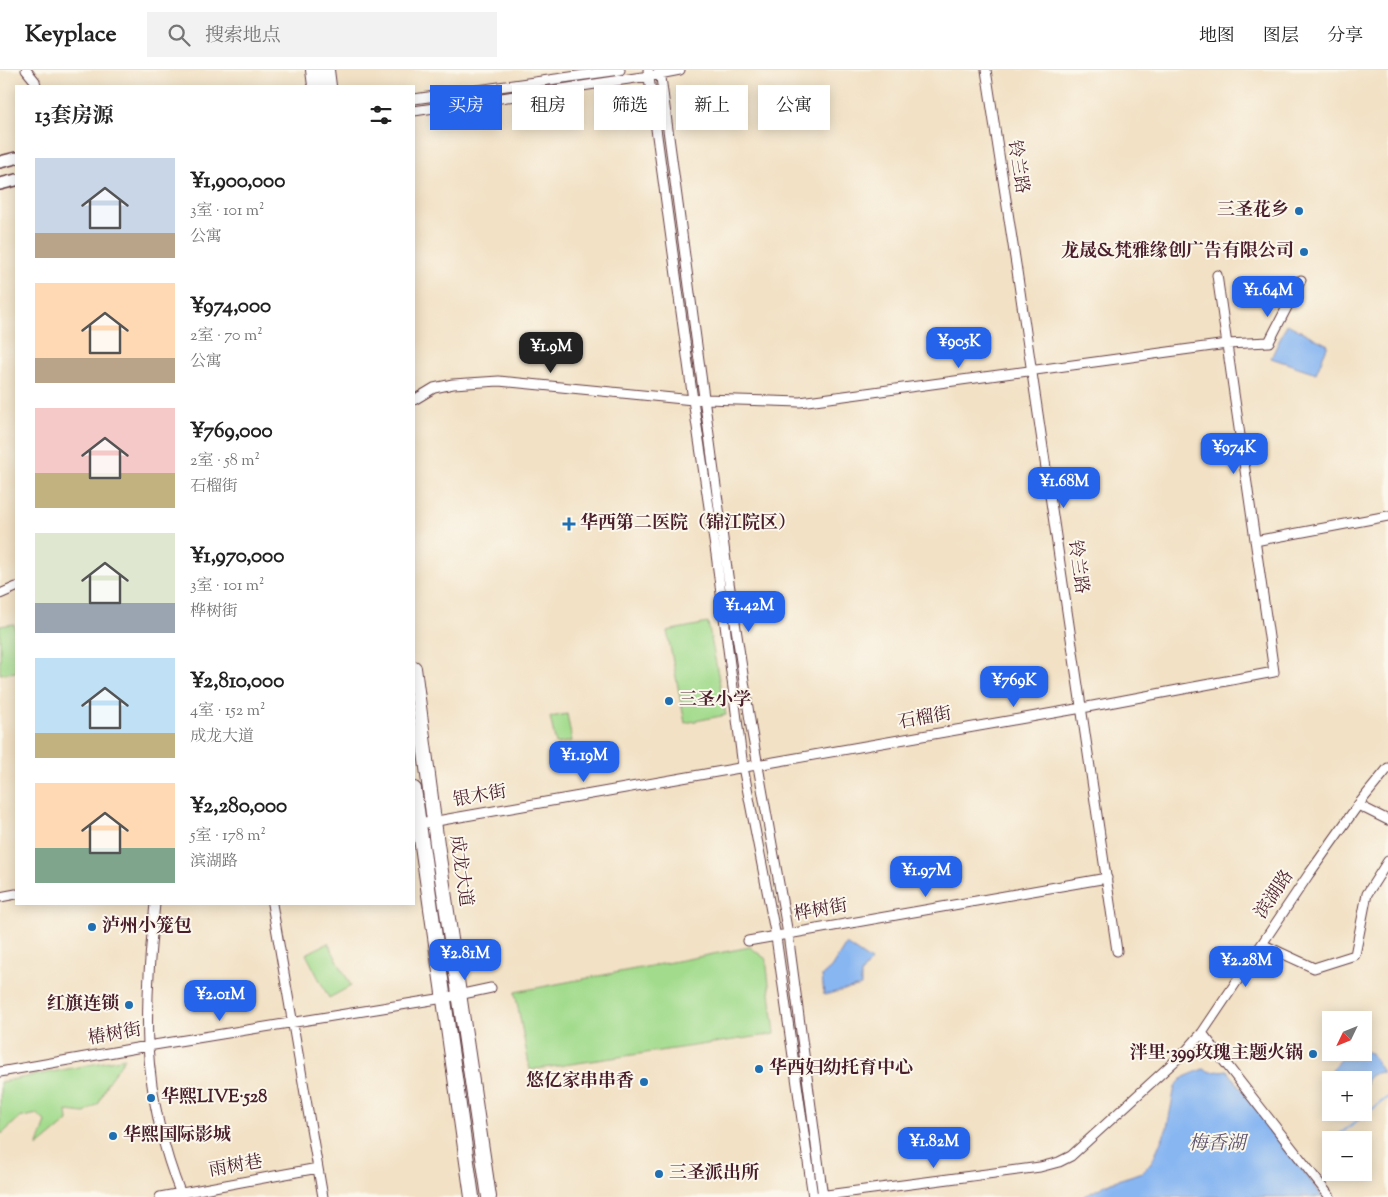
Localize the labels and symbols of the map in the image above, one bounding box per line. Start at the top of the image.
street label: 铃兰路 [1000,138,1034,196]
place label: 三圣花乡 [1217,198,1289,224]
marker: 三圣花乡 [1293,205,1305,217]
place label: 龙晟&梵雅缘创广告有限公司 [1061,239,1294,265]
marker: 龙晟&梵雅缘创广告有限公司 [1298,246,1310,258]
pin: ¥1.64M [1227,276,1309,318]
pin: ¥905K [924,326,994,369]
pin: ¥1.9M [516,332,586,374]
pin: ¥974K [1199,432,1269,475]
pin: ¥1.68M [1023,466,1105,509]
place label: 华西第二医院（锦江院区） [580,511,796,537]
marker: 华西第二医院（锦江院区） [562,517,576,531]
street label: 铃兰路 [1060,538,1094,596]
pin: ¥1.42M [708,590,790,633]
pin: ¥769K [979,666,1049,708]
place label: 三圣小学 [679,688,751,714]
marker: 三圣小学 [663,695,675,707]
street label: 石榴街 [896,702,954,736]
pin: ¥1.19M [543,740,625,783]
street label: 银木街 [451,780,509,814]
street label: 成龙大道 [442,834,478,908]
pin: ¥1.97M [885,856,967,898]
street label: 滨湖路 [1249,865,1301,925]
street label: 桦树街 [792,894,850,928]
place label: 泸州小笼包 [102,914,192,940]
marker: 泸州小笼包 [86,921,98,933]
pin: ¥2.81M [424,938,506,981]
pin: ¥2.28M [1205,946,1287,988]
pin: ¥2.01M [179,980,261,1022]
place label: 红旗连锁 [47,992,119,1018]
marker: 红旗连锁 [123,999,135,1011]
north arrow [1322,1011,1372,1061]
street label: 椿树街 [86,1018,144,1052]
place label: 泮里·399玫瑰主题火锅 [1130,1041,1303,1067]
marker: 泮里·399玫瑰主题火锅 [1307,1048,1319,1060]
place label: 华西妇幼托育中心 [769,1056,913,1082]
marker: 华西妇幼托育中心 [753,1063,765,1075]
place label: 悠亿家串串香 [526,1069,634,1095]
marker: 悠亿家串串香 [638,1076,650,1088]
place label: 华熙LIVE·528 [161,1085,267,1111]
marker: 华熙LIVE·528 [145,1092,157,1104]
place label: 华熙国际影城 [123,1123,231,1149]
pin: ¥1.82M [893,1126,975,1169]
marker: 华熙国际影城 [107,1130,119,1142]
water label: 梅香湖 [1188,1131,1248,1158]
street label: 雨树巷 [207,1150,265,1184]
place label: 三圣派出所 [669,1161,760,1187]
marker: 三圣派出所 [653,1168,665,1180]

